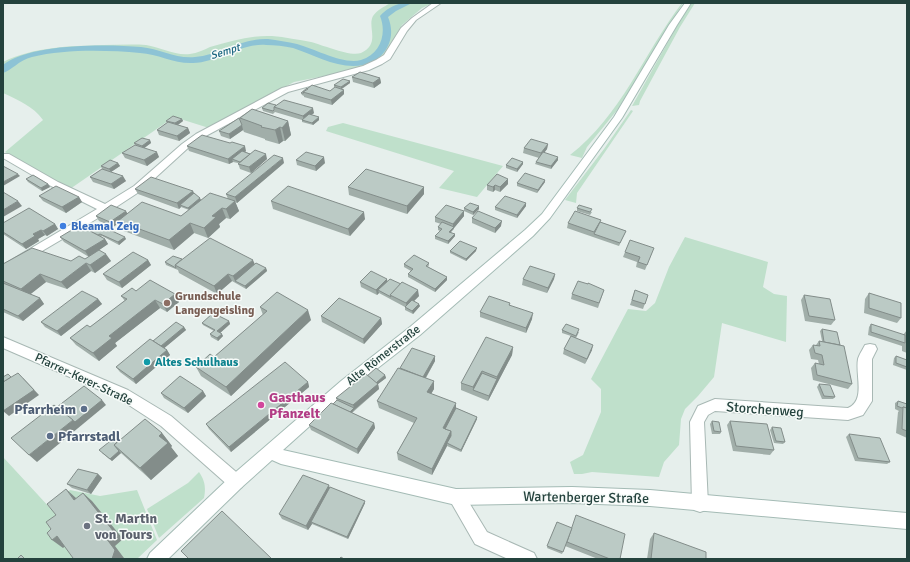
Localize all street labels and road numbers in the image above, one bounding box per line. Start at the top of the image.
street label: Alte Römerstraße [343,322,423,389]
street label: Pfarrer-Kerer-Straße [32,350,135,409]
street label: Storchenweg [726,398,804,421]
street label: Wartenberger Straße [523,488,649,507]

